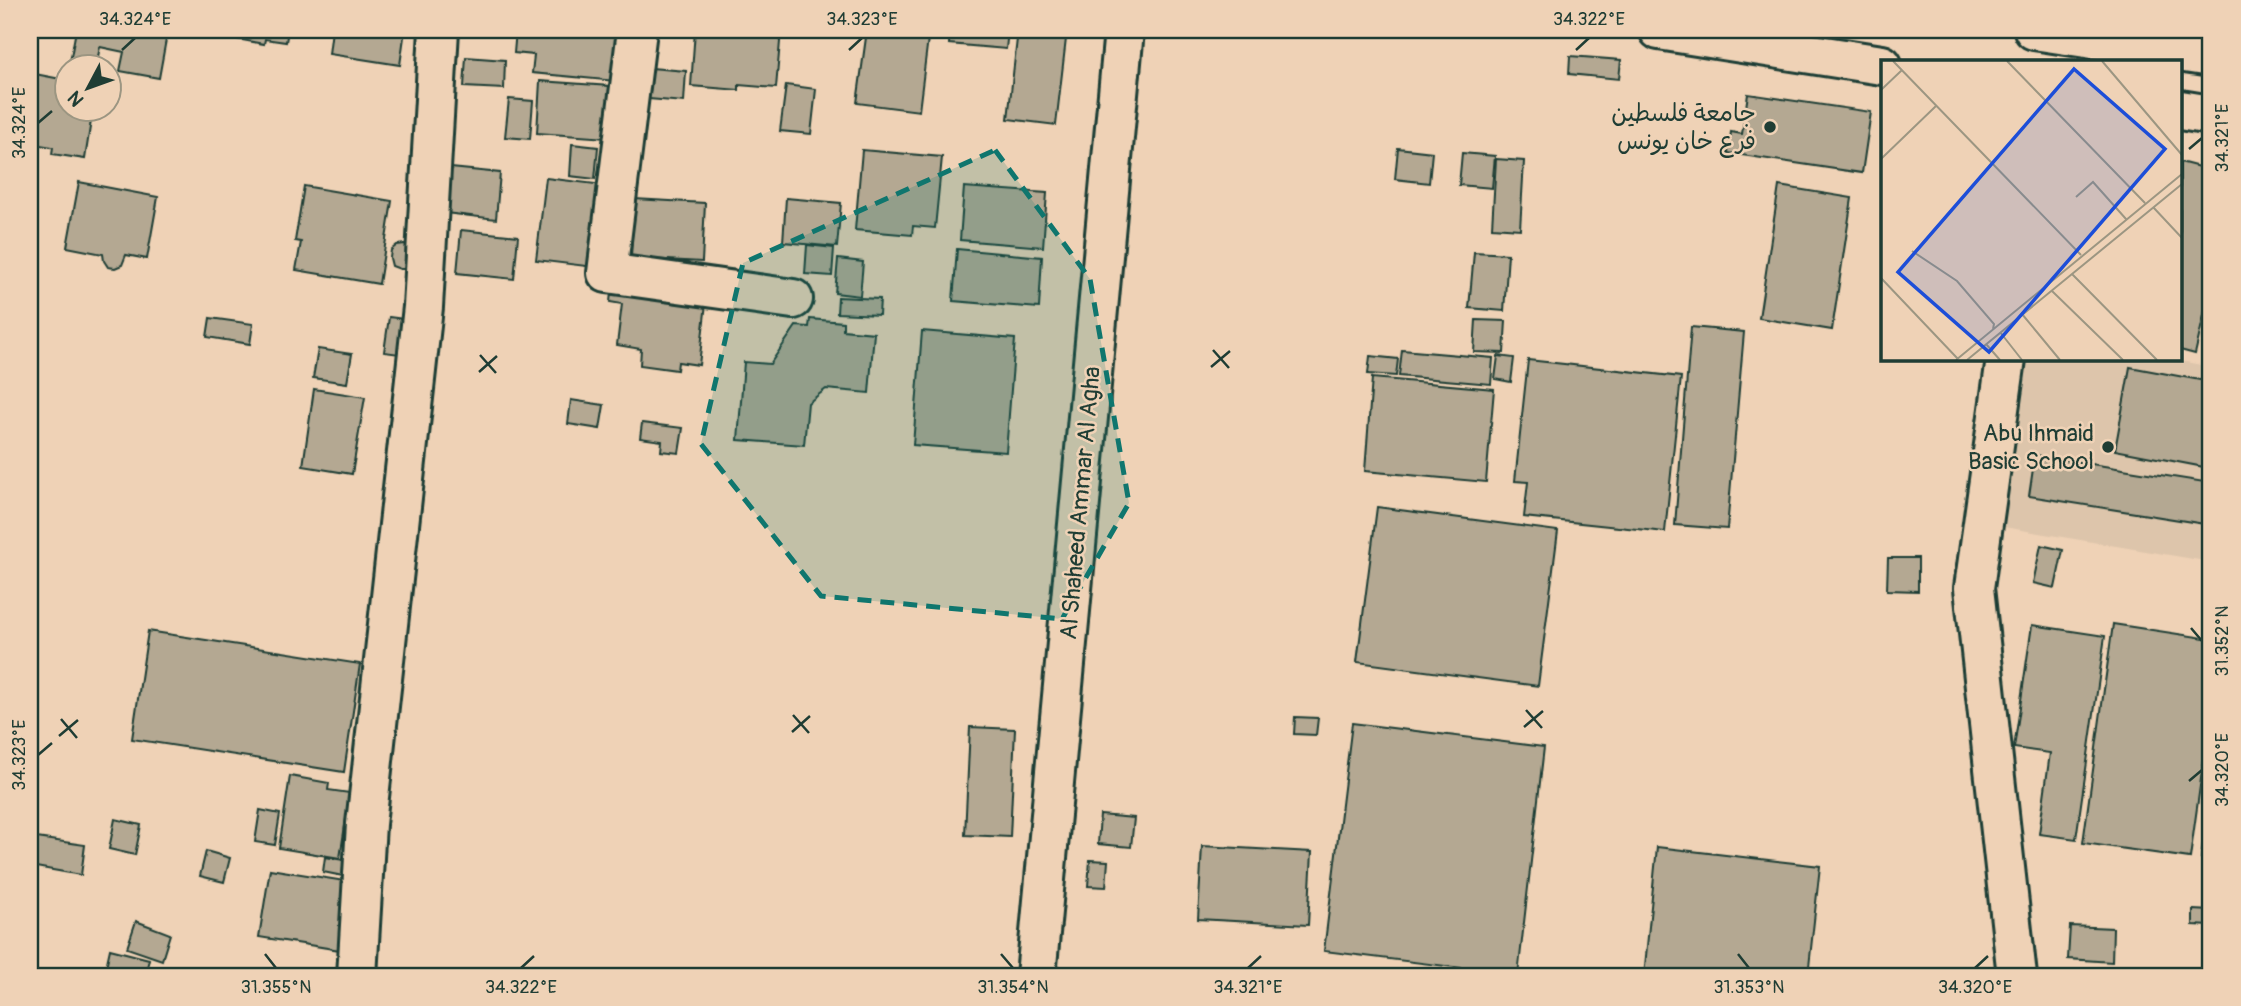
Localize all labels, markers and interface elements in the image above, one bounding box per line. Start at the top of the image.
text: 34.324°E [99,8,171,31]
text: 34.323°E [826,8,898,31]
text: 34.322°E [1553,8,1625,31]
north arrow [52,52,122,122]
inset map [1881,60,2182,360]
text: N [63,86,89,111]
text: 34.324°E [8,87,31,159]
place label: جامعة فلسطين فرع خان يونس [1611,99,1756,158]
text: 34.321°E [2211,104,2234,172]
marker: جامعة فلسطين فرع خان يونس [1762,119,1778,135]
street label: Al Shaheed Ammar Al Agha [1054,365,1107,641]
place label: Abu Ihmaid Basic School [1968,419,2094,476]
marker: Abu Ihmaid Basic School [2100,439,2116,455]
text: 31.352°N [2211,606,2234,676]
text: 34.323°E [8,719,31,791]
text: 34.320°E [2211,733,2234,807]
text: 31.355°N [241,976,311,999]
text: 34.322°E [485,976,557,999]
text: 31.354°N [977,976,1049,999]
text: 34.321°E [1214,976,1282,999]
text: 31.353°N [1714,976,1784,999]
text: 34.320°E [1938,976,2012,999]

